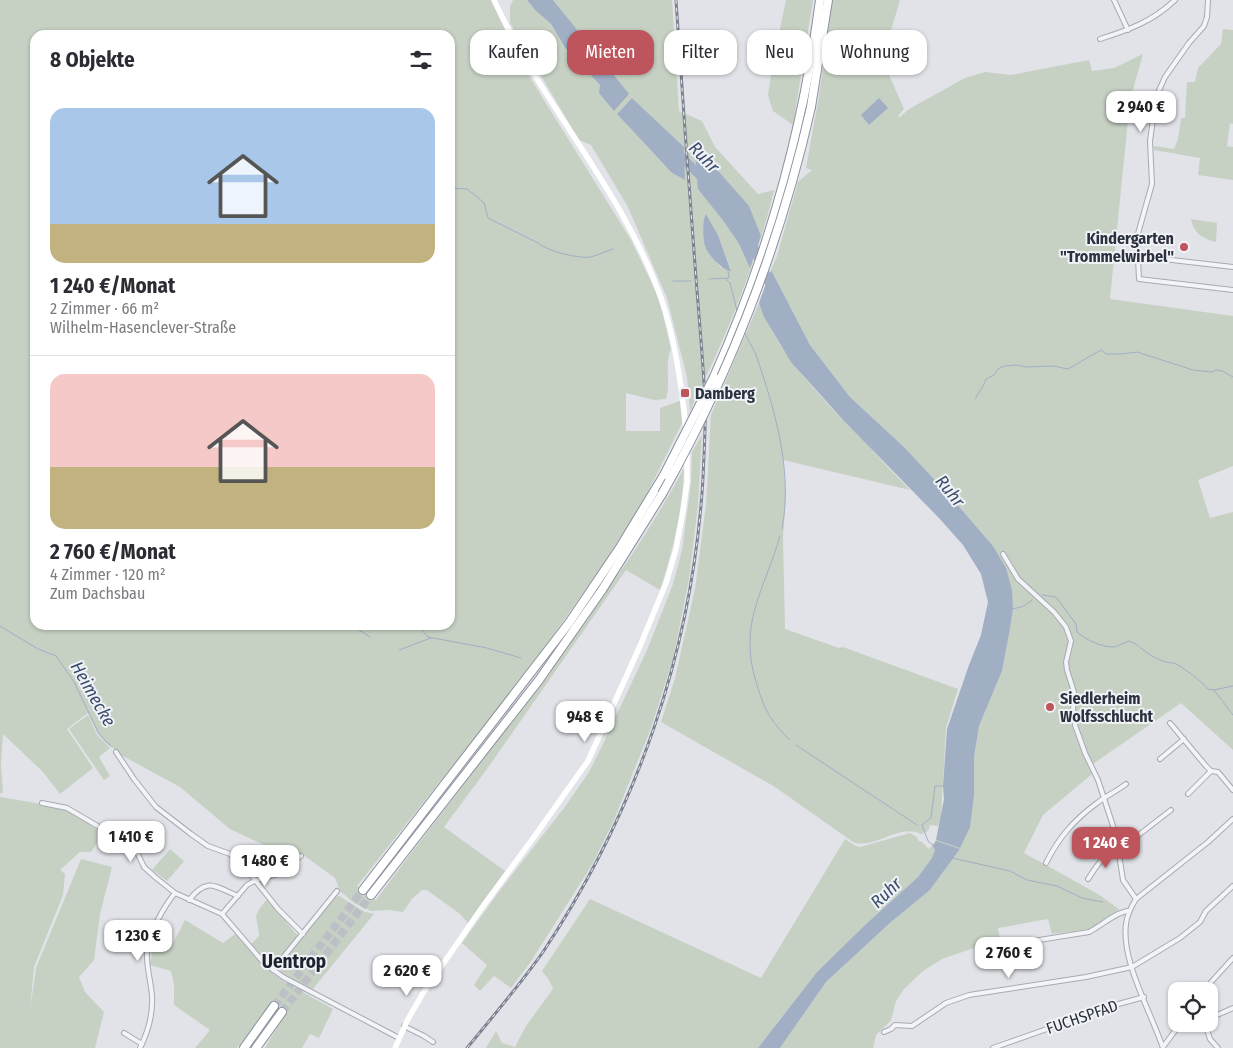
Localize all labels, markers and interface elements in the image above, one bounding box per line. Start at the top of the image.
chip: Kaufen [470,30,557,75]
chip: Mieten [567,30,654,75]
chip: Filter [664,30,737,75]
chip: Neu [747,30,812,75]
chip: Wohnung [822,30,927,75]
icon: filters [407,46,435,74]
text: 8 Objekte [50,47,135,73]
pin: 2 940 € [1095,90,1187,133]
text: 2 940 € [1117,97,1165,116]
water label: Ruhr [684,137,724,178]
icon: home [198,141,288,231]
place label: Kindergarten "Trommelwirbel" [1060,229,1174,266]
marker: Kindergarten "Trommelwirbel" [1178,241,1190,253]
text: 1 240 €/Monat [50,273,175,299]
text: 2 Zimmer · 66 m² [50,299,159,318]
text: Wilhelm-Hasenclever-Straße [50,318,236,337]
place label: Damberg [695,384,755,403]
marker: Damberg [679,387,691,399]
icon: home [198,406,288,496]
water label: Ruhr [931,471,970,512]
text: 2 760 €/Monat [50,539,176,565]
text: 4 Zimmer · 120 m² [50,565,166,584]
text: Zum Dachsbau [50,584,145,603]
water label: Heimecke [66,658,121,731]
place label: Siedlerheim Wolfsschlucht [1060,689,1154,726]
pin: 948 € [550,700,620,743]
marker: Siedlerheim Wolfsschlucht [1044,701,1056,713]
text: 948 € [567,707,603,726]
pin: 1 410 € [85,820,177,863]
pin: 1 240 € [1060,826,1152,869]
text: 1 410 € [109,827,153,846]
text: 1 240 € [1083,833,1129,852]
pin: 1 480 € [219,844,311,887]
text: 1 480 € [241,851,289,870]
water label: Ruhr [866,873,907,913]
pin: 1 230 € [92,920,184,962]
text: 1 230 € [115,926,161,945]
pin: 2 760 € [963,936,1055,979]
text: 2 760 € [986,943,1032,962]
district label: Uentrop [262,950,326,973]
pin: 2 620 € [361,954,453,997]
text: 2 620 € [383,961,431,980]
map controls [1168,982,1218,1032]
button: locate [1168,982,1218,1032]
street label: FUCHSPFAD [1044,996,1120,1038]

